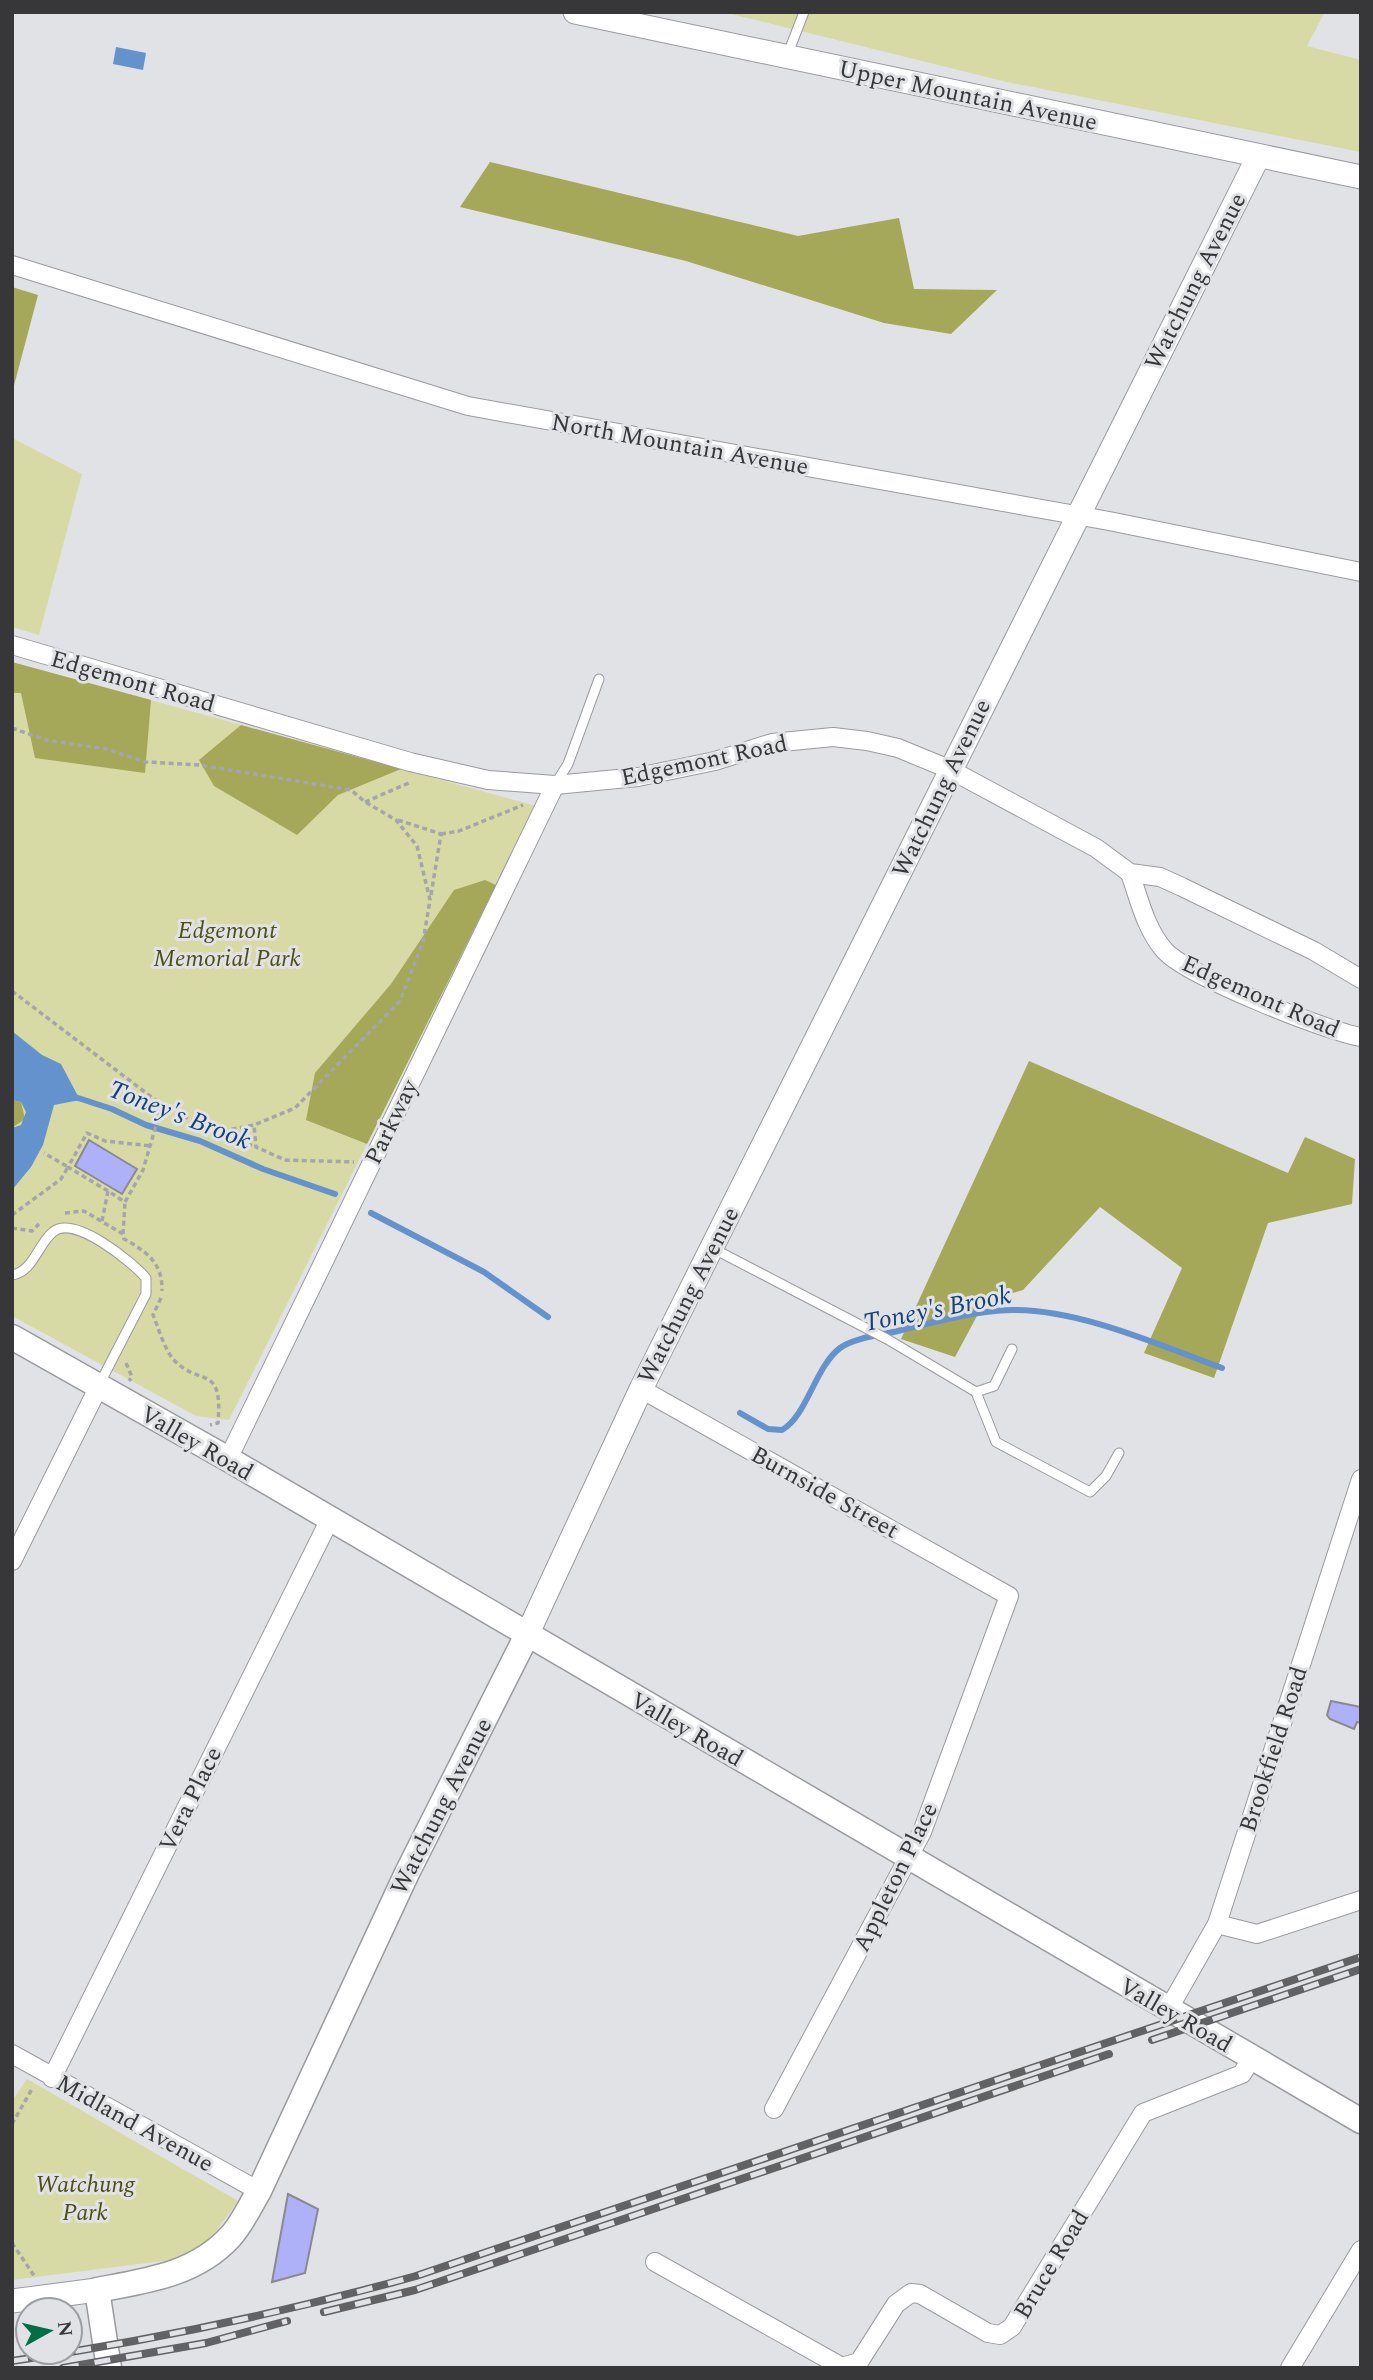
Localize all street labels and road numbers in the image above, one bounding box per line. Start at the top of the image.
street label: Upper Mountain Avenue [835,51,1101,141]
street label: Watchung Avenue [1136,187,1256,376]
street label: North Mountain Avenue [548,405,811,485]
street label: Edgemont Road [46,641,219,723]
street label: Watchung Avenue [883,693,1001,884]
street label: Edgemont Road [617,726,791,796]
street label: Edgemont Road [1176,946,1345,1048]
street label: Parkway [356,1072,429,1171]
street label: Watchung Avenue [629,1201,749,1390]
street label: Valley Road [133,1397,260,1491]
street label: Burnside Street [744,1437,905,1549]
street label: Brookfield Road [1230,1662,1318,1837]
street label: Valley Road [623,1683,750,1777]
street label: Watchung Avenue [382,1712,502,1901]
street label: Vera Place [150,1741,232,1858]
street label: Appleton Place [844,1797,948,1958]
street label: Valley Road [1112,1969,1239,2063]
street label: Midland Avenue [49,2066,220,2182]
street label: Bruce Road [1005,2203,1099,2326]

